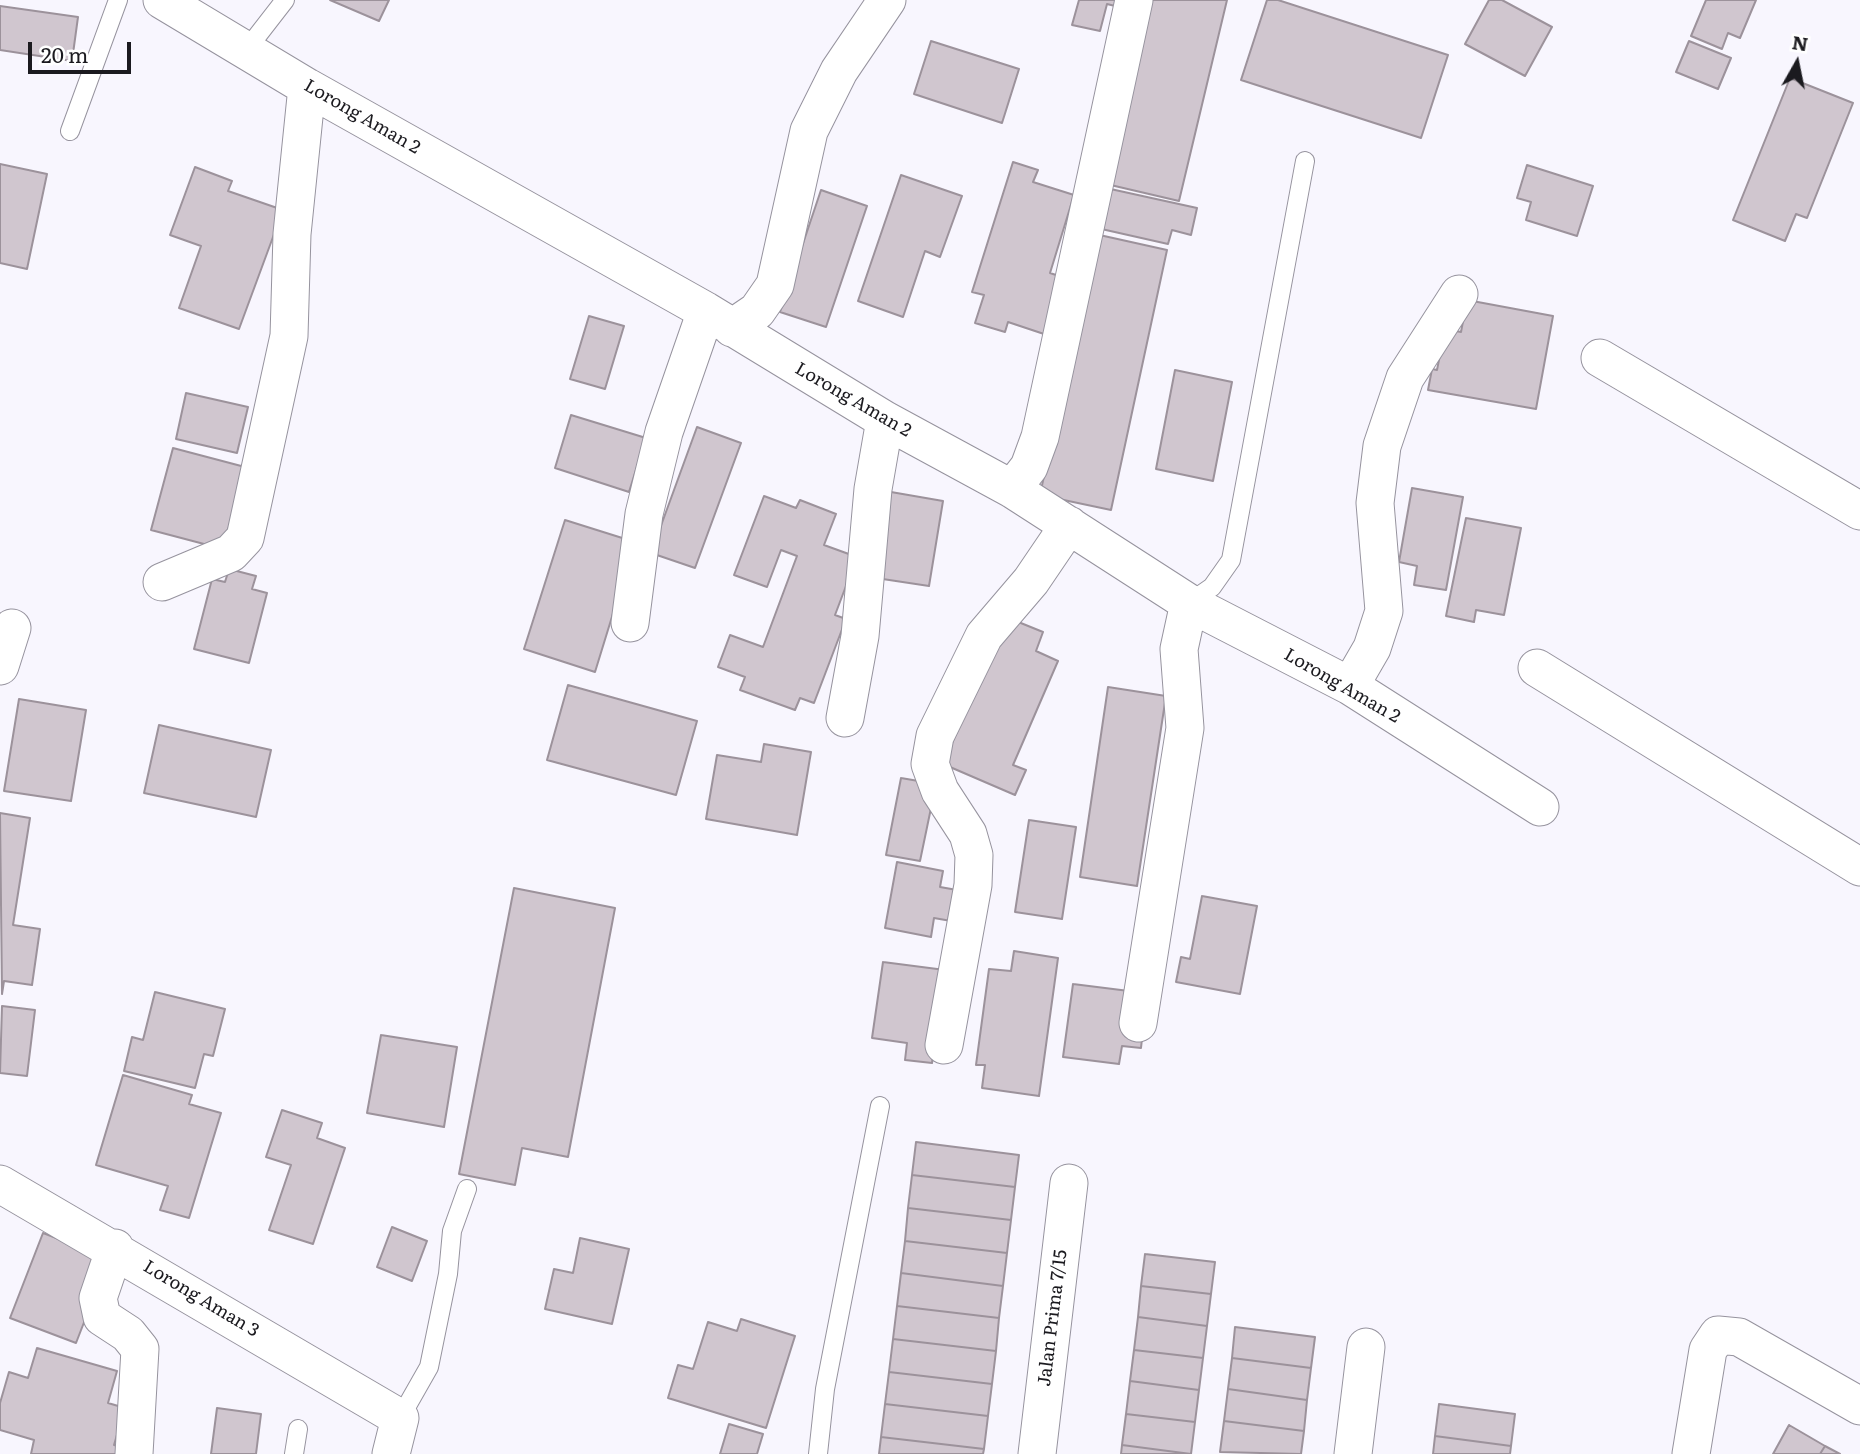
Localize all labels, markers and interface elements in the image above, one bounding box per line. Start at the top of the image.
text: N [1790,27,1810,57]
scale bar [32,28,135,72]
north arrow [1762,28,1832,98]
text: 20 m [41,38,88,69]
street label: Lorong Aman 2 [300,75,424,159]
street label: Lorong Aman 2 [791,358,915,442]
street label: Lorong Aman 2 [1280,644,1404,728]
street label: Jalan Prima 7/15 [1034,1248,1072,1388]
street label: Lorong Aman 3 [139,1256,263,1342]

